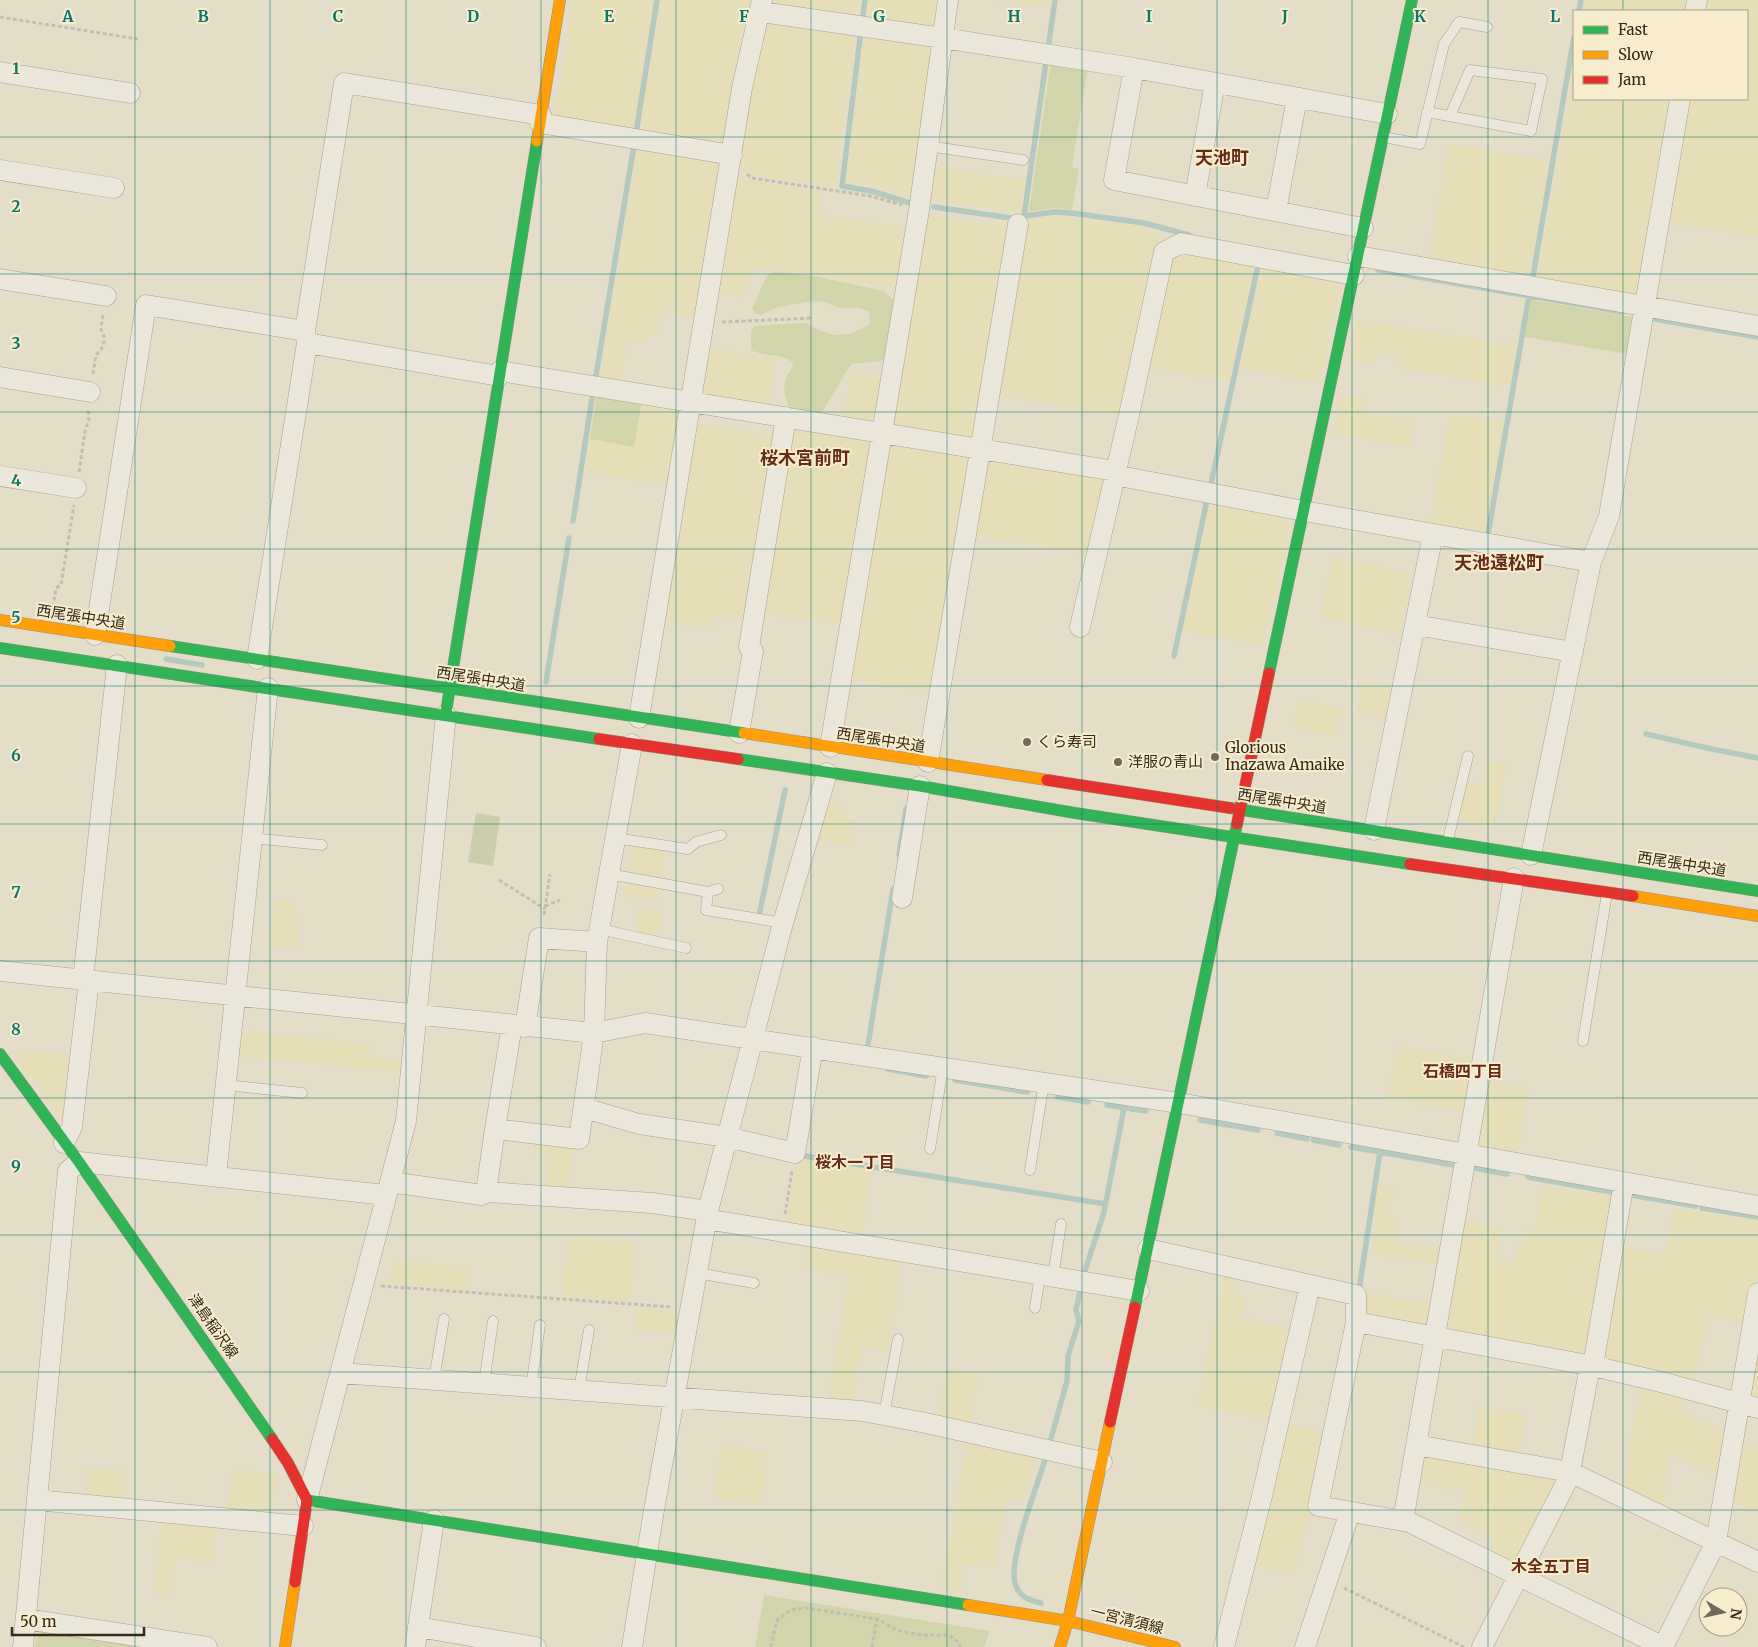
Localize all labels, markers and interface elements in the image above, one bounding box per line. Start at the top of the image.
text: A [61,6,74,26]
text: B [197,6,209,26]
text: C [333,6,343,26]
text: D [467,6,479,26]
text: E [604,6,615,26]
text: F [739,6,749,26]
text: G [873,6,885,26]
text: H [1007,6,1021,26]
text: I [1146,6,1152,26]
text: J [1281,6,1288,26]
text: K [1414,6,1426,26]
text: L [1550,6,1560,26]
legend [1573,10,1748,100]
text: Fast [1618,20,1648,39]
text: Slow [1618,45,1653,64]
text: 1 [12,58,20,78]
text: Jam [1617,70,1646,89]
district label: 天池町 [1195,146,1249,169]
text: 2 [11,196,21,216]
text: 3 [11,333,21,353]
district label: 桜木宮前町 [760,446,850,469]
text: 4 [11,470,21,490]
district label: 天池遠松町 [1454,551,1544,574]
street label: 西尾張中央道 [35,600,127,633]
text: 5 [11,607,21,627]
street label: 西尾張中央道 [435,662,527,695]
street label: 西尾張中央道 [835,723,927,756]
place label: くら寿司 [1037,732,1097,751]
marker: くら寿司 [1021,736,1033,748]
place label: Glorious Inazawa Amaike [1225,738,1345,774]
text: 6 [11,745,21,765]
marker: Glorious Inazawa Amaike [1209,751,1221,763]
place label: 洋服の青山 [1128,752,1203,771]
marker: 洋服の青山 [1112,756,1124,768]
street label: 西尾張中央道 [1236,784,1328,817]
street label: 西尾張中央道 [1636,847,1728,880]
text: 7 [11,882,21,902]
text: 8 [11,1019,21,1039]
district label: 石橋四丁目 [1423,1061,1503,1081]
district label: 桜木一丁目 [815,1152,895,1172]
text: 9 [11,1156,21,1176]
street label: 津島稲沢線 [184,1290,243,1362]
district label: 木全五丁目 [1511,1556,1591,1576]
north arrow [1698,1587,1748,1637]
street label: 一宮清須線 [1088,1601,1166,1638]
scale bar [12,1604,145,1636]
text: N [1726,1607,1746,1621]
text: 50 m [20,1612,57,1631]

